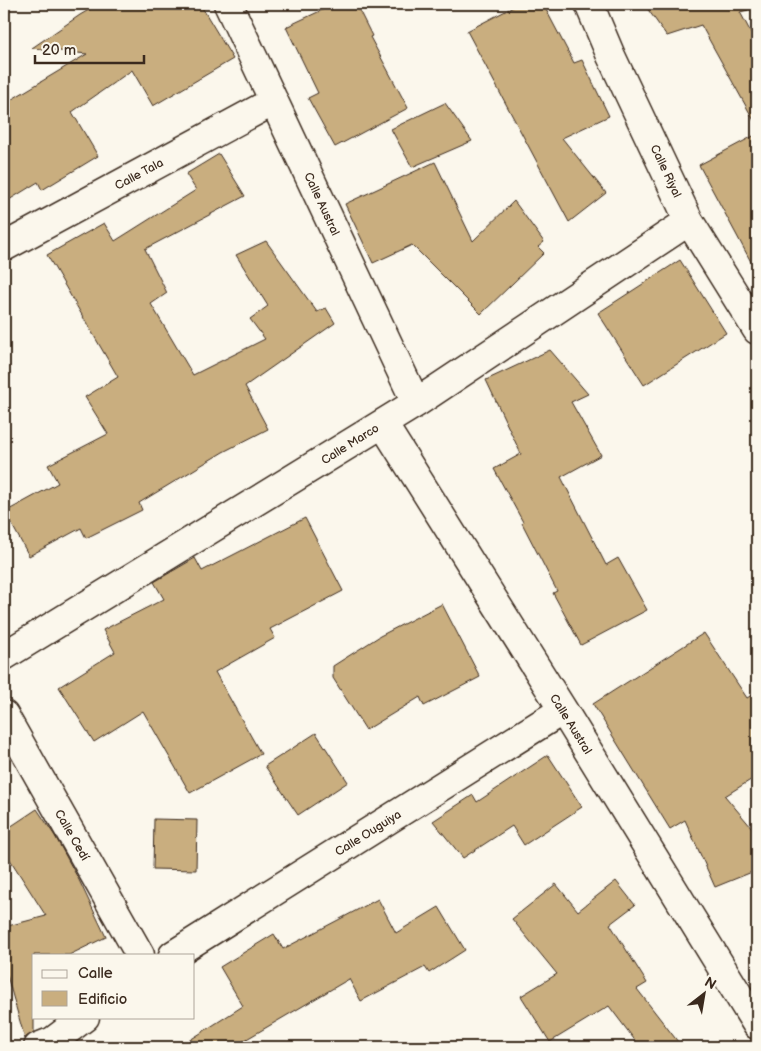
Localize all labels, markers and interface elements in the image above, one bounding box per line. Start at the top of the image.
scale bar [35,32,144,64]
text: 20 m [42,41,76,60]
street label: Calle Riyal [647,142,684,200]
street label: Calle Tala [112,155,166,193]
street label: Calle Austral [300,170,343,238]
street label: Calle Marco [319,421,382,468]
street label: Calle Austral [546,691,595,757]
street label: Calle Cedí [51,807,92,864]
street label: Calle Ouguiya [332,807,404,860]
legend [32,954,195,1018]
text: Calle [78,964,113,983]
north arrow [678,968,728,1018]
text: N [702,973,719,993]
text: Edificio [78,990,127,1009]

